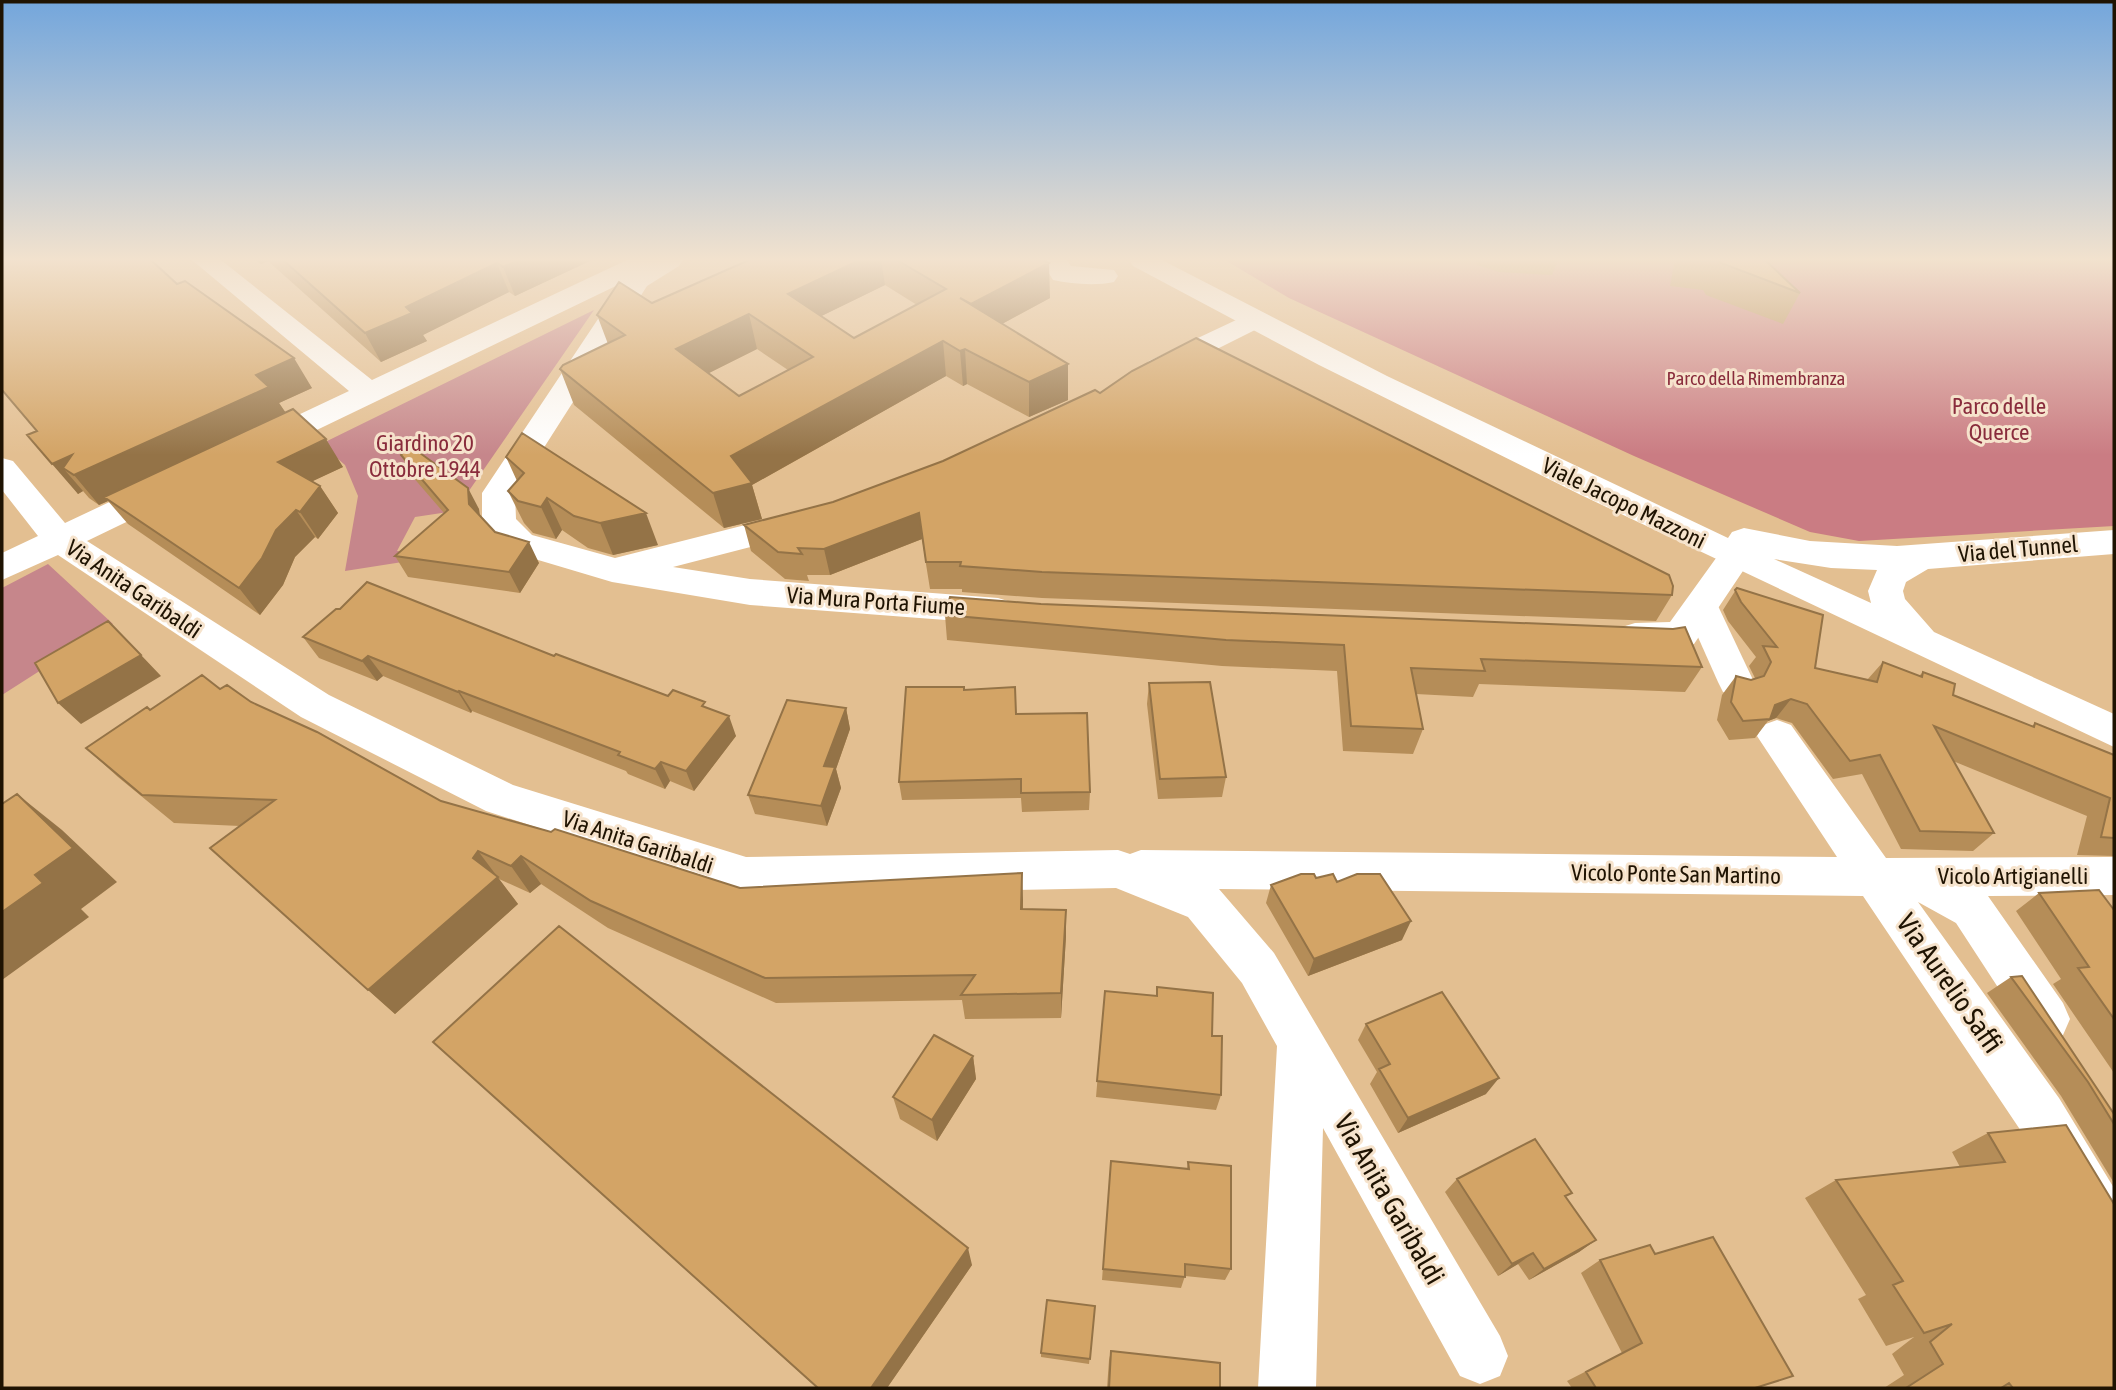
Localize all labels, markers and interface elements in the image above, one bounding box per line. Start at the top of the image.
park label: Parco della Rimembranza [1667,367,1845,389]
park label: Parco delle Querce [1952,393,2046,445]
park label: Giardino 20 Ottobre 1944 [369,430,481,482]
street label: Viale Jacopo Mazzoni [1538,452,1710,554]
street label: Via del Tunnel [1957,531,2079,567]
street label: Via Anita Garibaldi [62,534,206,644]
street label: Via Mura Porta Fiume [786,582,966,620]
street label: Via Anita Garibaldi [559,805,717,879]
street label: Vicolo Ponte San Martino [1571,859,1781,889]
street label: Vicolo Artigianelli [1938,863,2088,889]
street label: Via Aurelio Saffi [1890,907,2010,1059]
street label: Via Anita Garibaldi [1328,1108,1452,1290]

